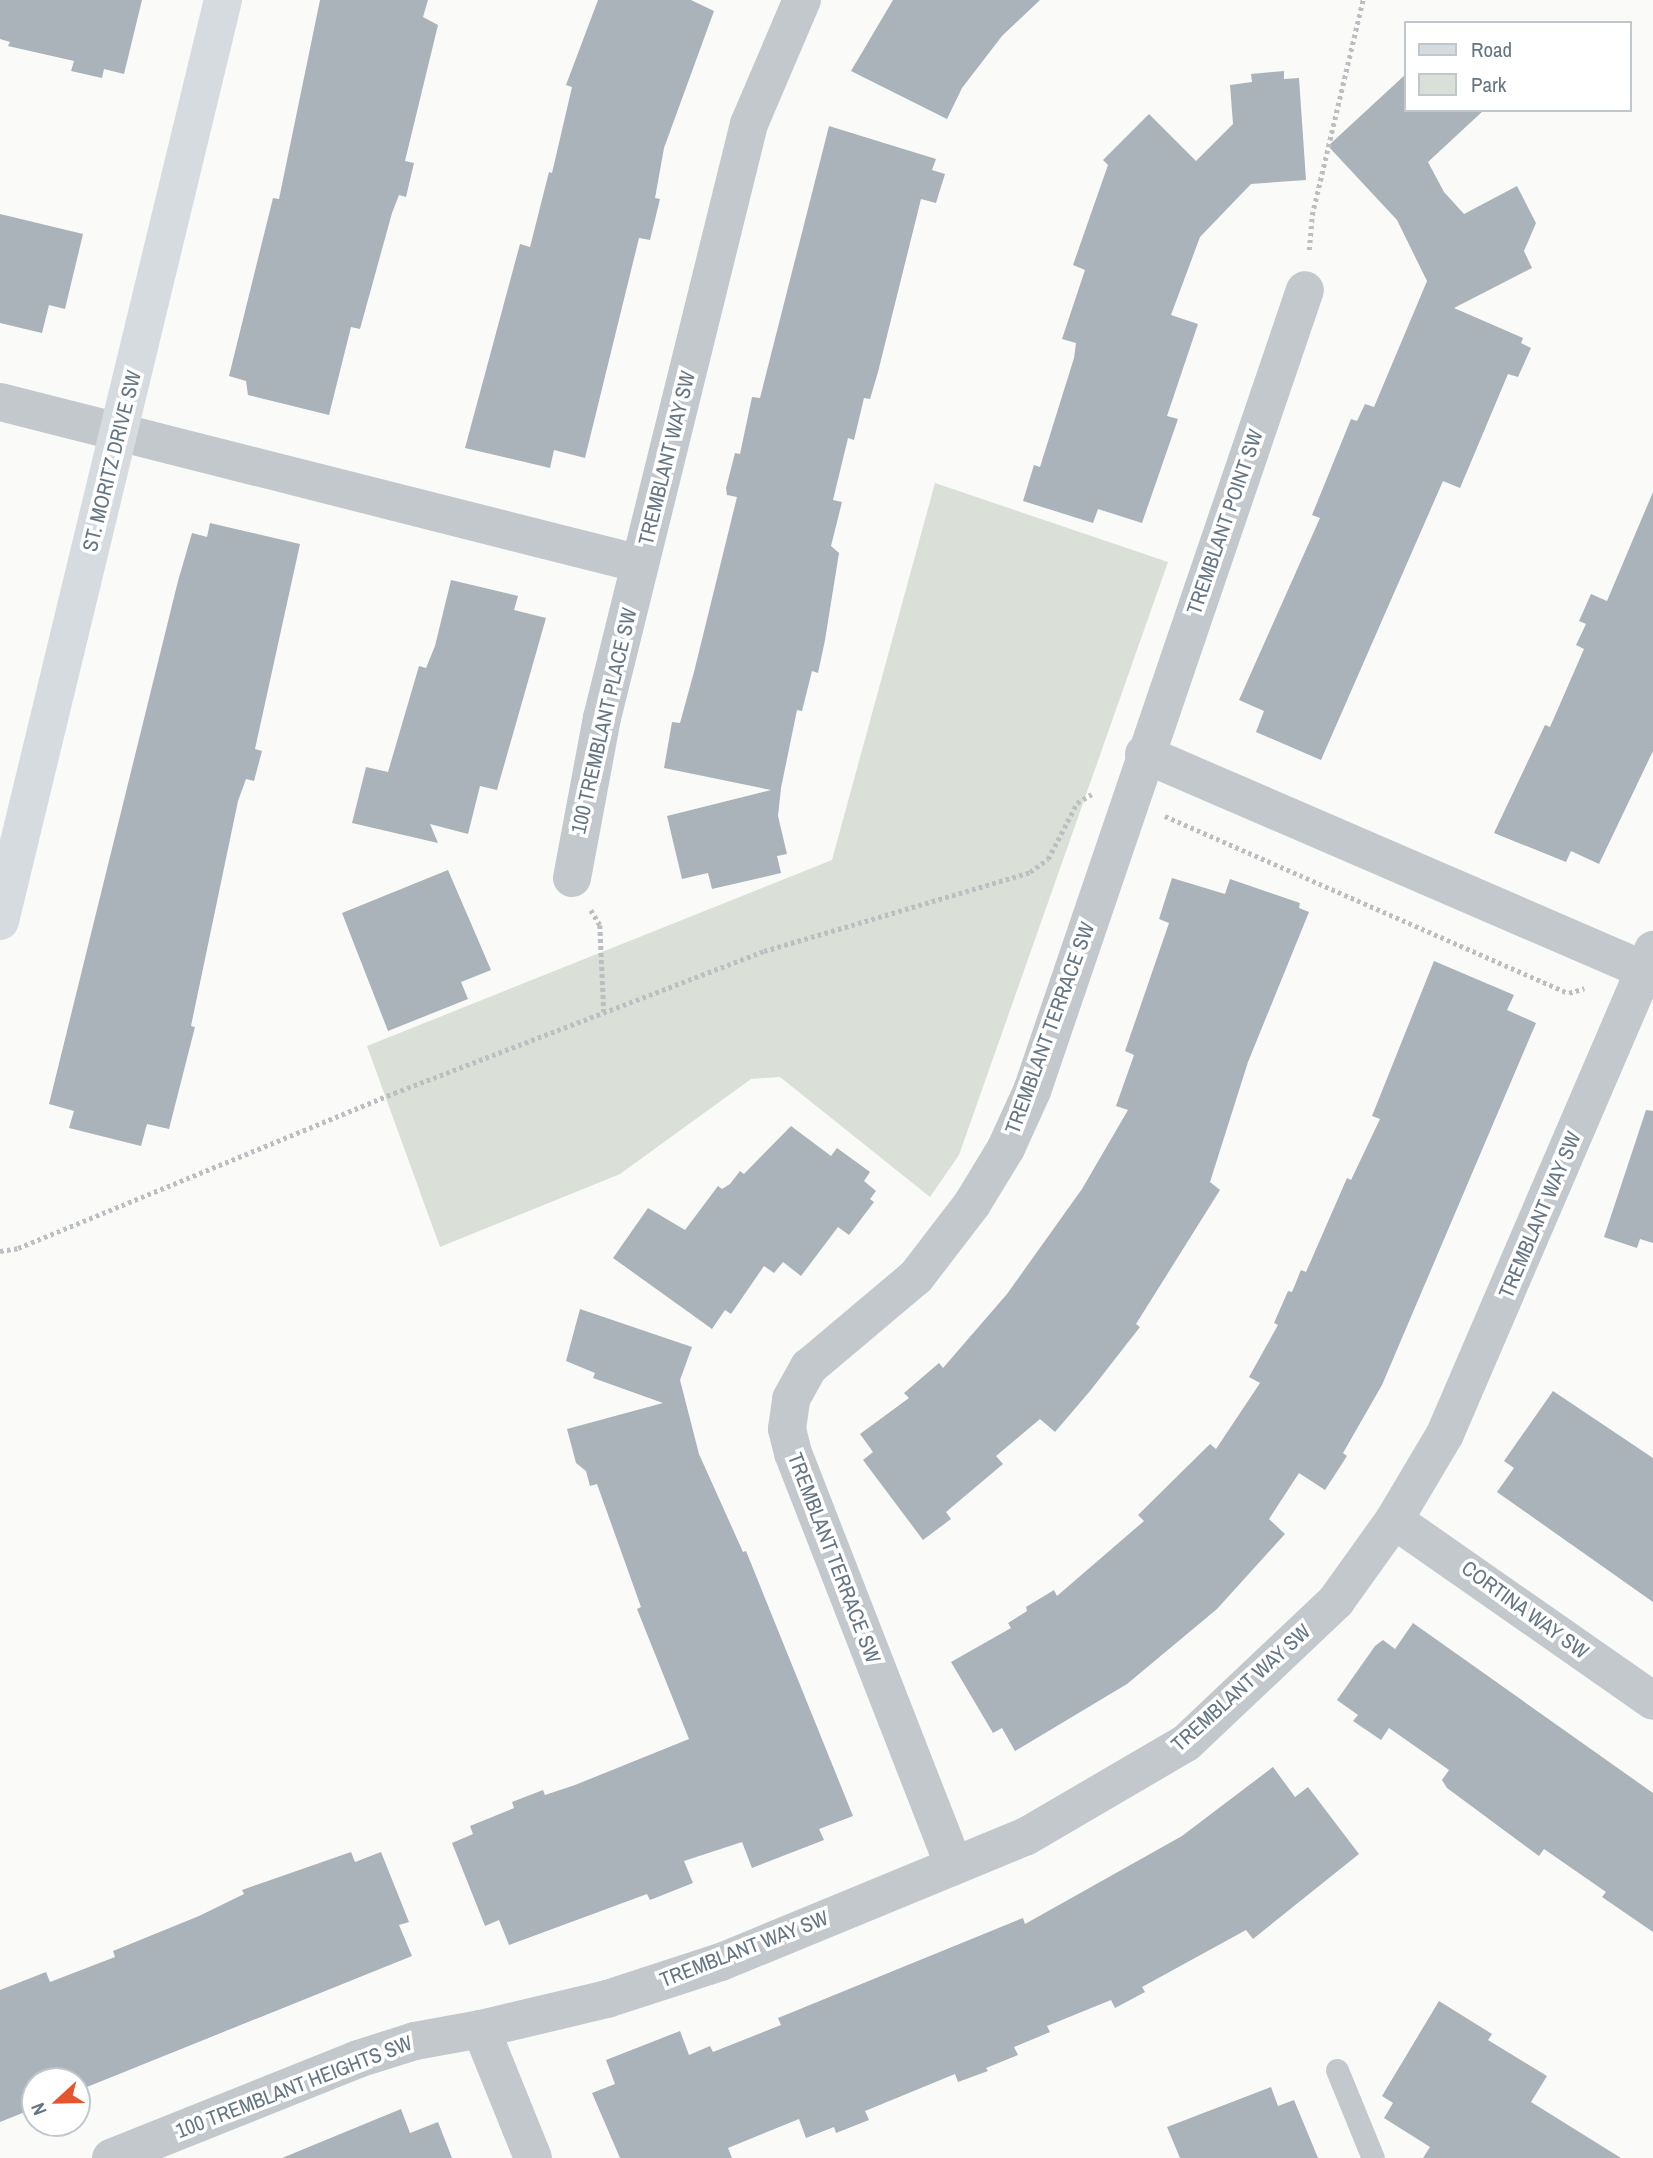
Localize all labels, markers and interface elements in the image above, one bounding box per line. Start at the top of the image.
legend [1404,21,1632,112]
text: Road [1471,35,1512,64]
text: Park [1471,70,1506,99]
street label: ST. MORITZ DRIVE SW [77,368,147,554]
street label: TREMBLANT WAY SW [633,368,701,548]
street label: TREMBLANT POINT SW [1181,426,1269,618]
street label: 100 TREMBLANT PLACE SW [566,605,642,837]
street label: TREMBLANT TERRACE SW [1000,919,1100,1137]
street label: TREMBLANT WAY SW [1493,1128,1587,1302]
street label: TREMBLANT TERRACE SW [782,1449,886,1667]
street label: CORTINA WAY SW [1456,1555,1594,1665]
street label: TREMBLANT WAY SW [1166,1619,1316,1757]
street label: TREMBLANT WAY SW [656,1905,832,1993]
street label: 100 TREMBLANT HEIGHTS SW [172,2030,416,2144]
north arrow [21,2067,91,2137]
text: N [24,2099,53,2119]

